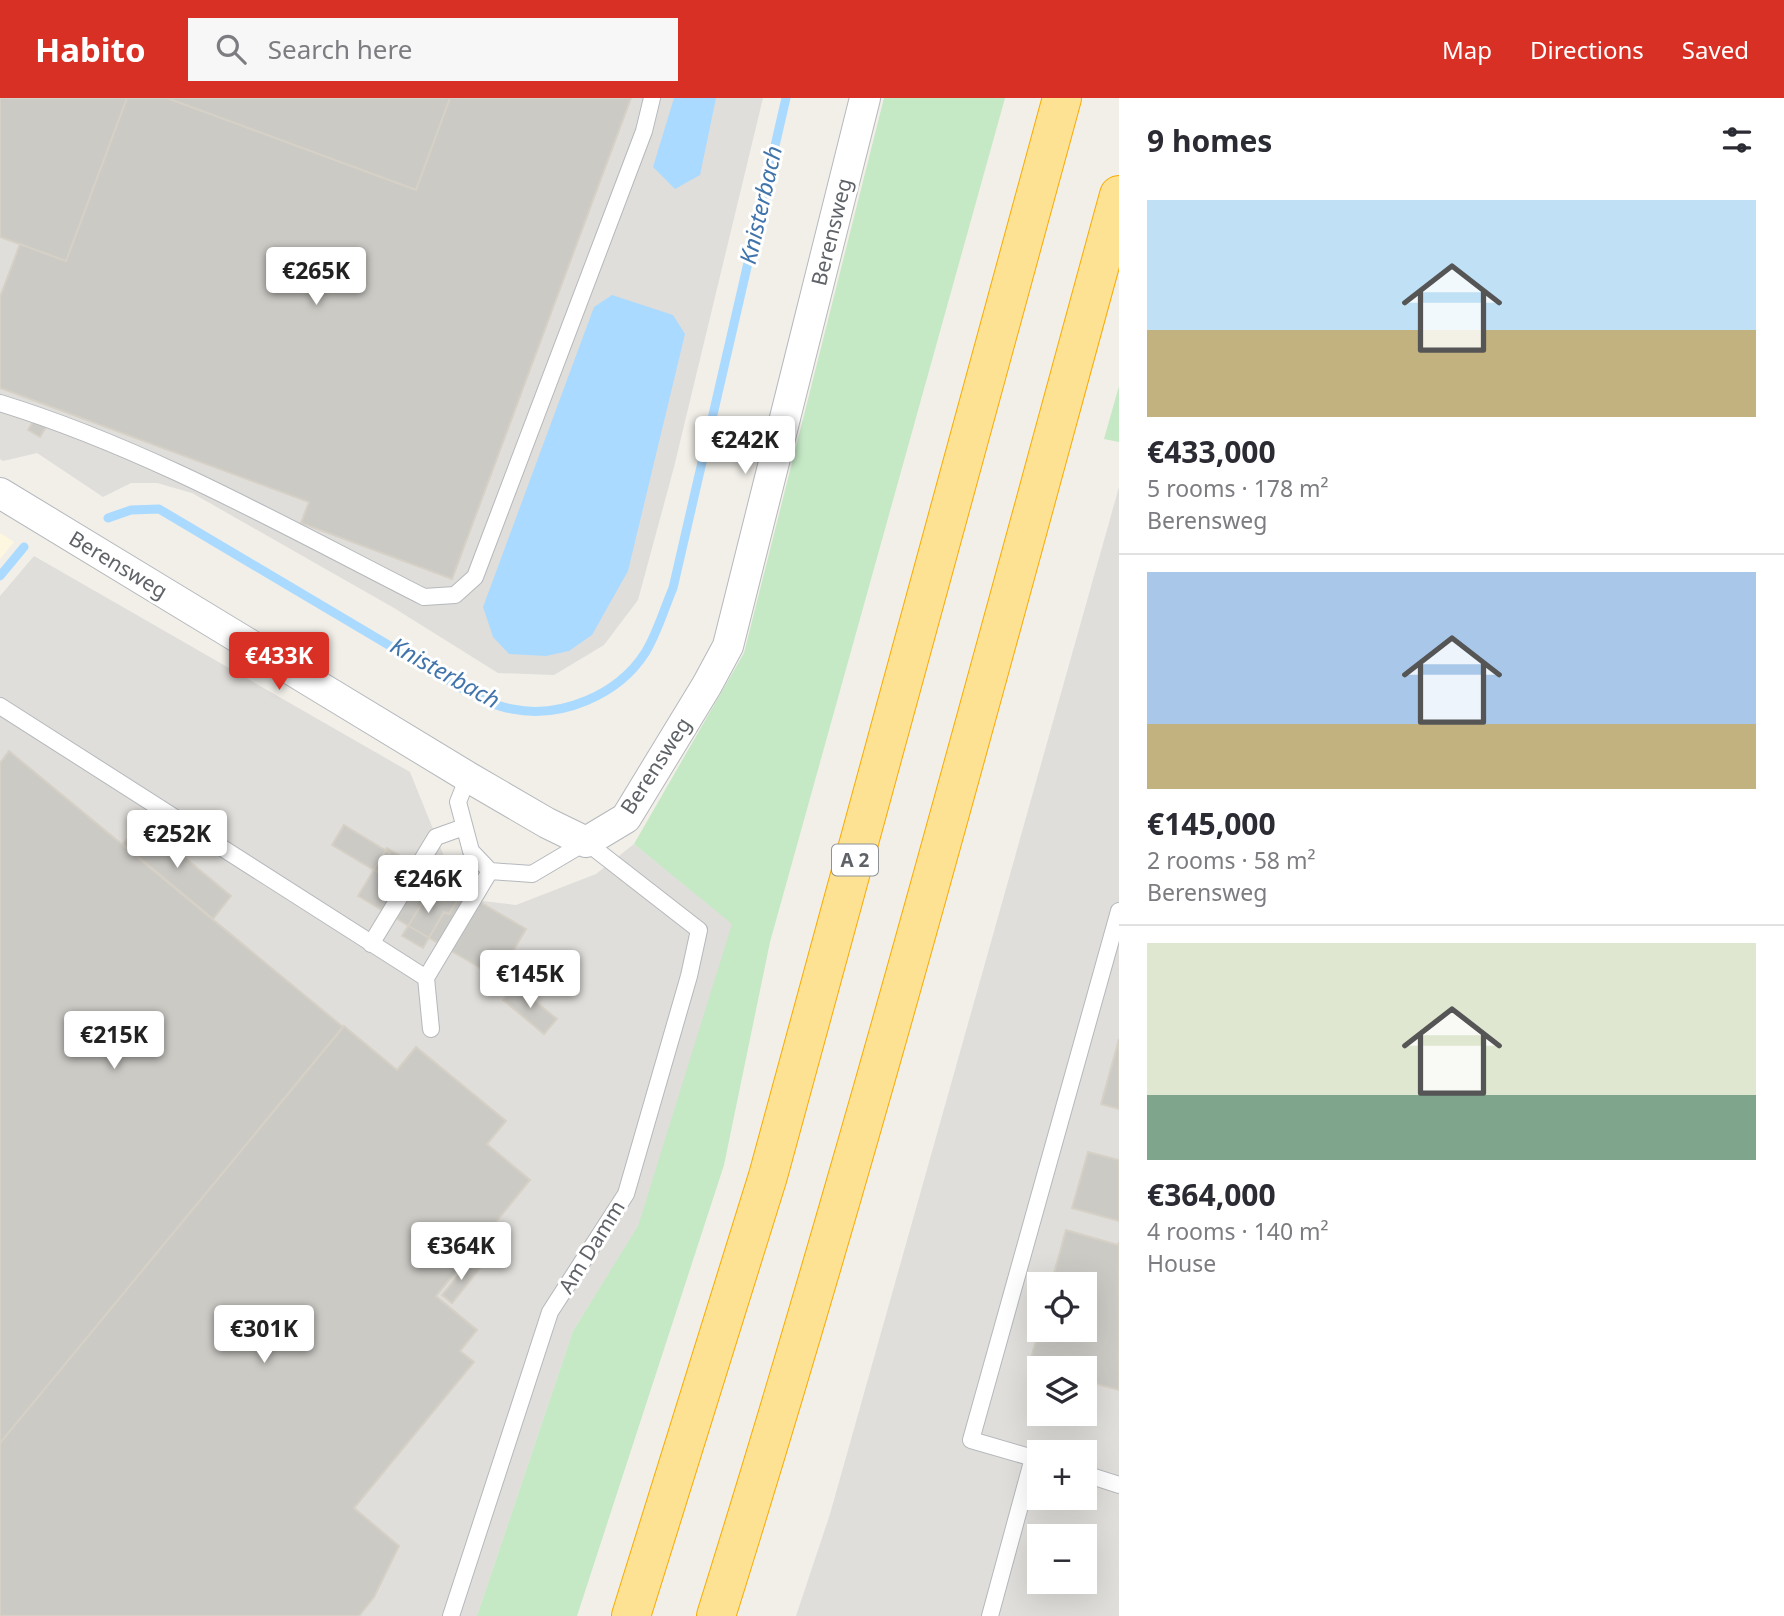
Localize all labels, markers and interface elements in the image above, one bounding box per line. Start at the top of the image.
search box [188,18,678,81]
text: Habito [35,27,146,72]
icon: search [212,30,250,68]
text: Search here [268,31,412,67]
text: Map [1442,33,1492,66]
text: Directions [1530,33,1644,66]
text: Saved [1682,33,1749,66]
text: 9 homes [1147,120,1272,161]
icon: filters [1718,121,1756,159]
water label: Knisterbach [731,142,789,267]
street label: Berensweg [804,175,858,288]
icon: home [1389,245,1515,371]
pin: €265K [267,248,365,307]
text: €265K [282,254,350,286]
pin: €242K [696,416,794,476]
text: €242K [711,423,779,455]
text: €433,000 [1147,431,1276,472]
text: 5 rooms · 178 m² [1147,472,1329,504]
text: Berensweg [1147,504,1267,536]
street label: Berensweg [64,524,173,604]
icon: home [1389,617,1515,743]
water label: Knisterbach [385,629,506,715]
pin: €433K [230,632,328,692]
text: €433K [245,639,313,671]
street label: Berensweg [613,712,697,819]
text: €145,000 [1147,803,1276,844]
pin: €252K [128,810,226,870]
text: €252K [143,817,211,849]
text: 2 rooms · 58 m² [1147,844,1316,876]
road number: A 2 [832,845,878,876]
pin: €246K [379,856,477,915]
text: €246K [394,862,462,894]
text: Berensweg [1147,876,1267,908]
pin: €145K [481,950,579,1010]
text: €145K [496,957,564,989]
icon: home [1389,988,1515,1114]
pin: €215K [65,1012,163,1071]
text: €215K [80,1018,148,1050]
text: €364,000 [1147,1174,1276,1215]
street label: Am Damm [551,1195,631,1298]
text: 4 rooms · 140 m² [1147,1215,1329,1247]
pin: €364K [412,1222,510,1282]
text: €364K [427,1229,495,1261]
text: House [1147,1247,1216,1279]
map controls [1027,1272,1097,1594]
button: locate [1027,1272,1097,1342]
pin: €301K [215,1306,313,1365]
text: €301K [230,1312,298,1344]
button: layers [1027,1356,1097,1426]
button: + [1027,1440,1097,1510]
button: − [1027,1524,1097,1594]

